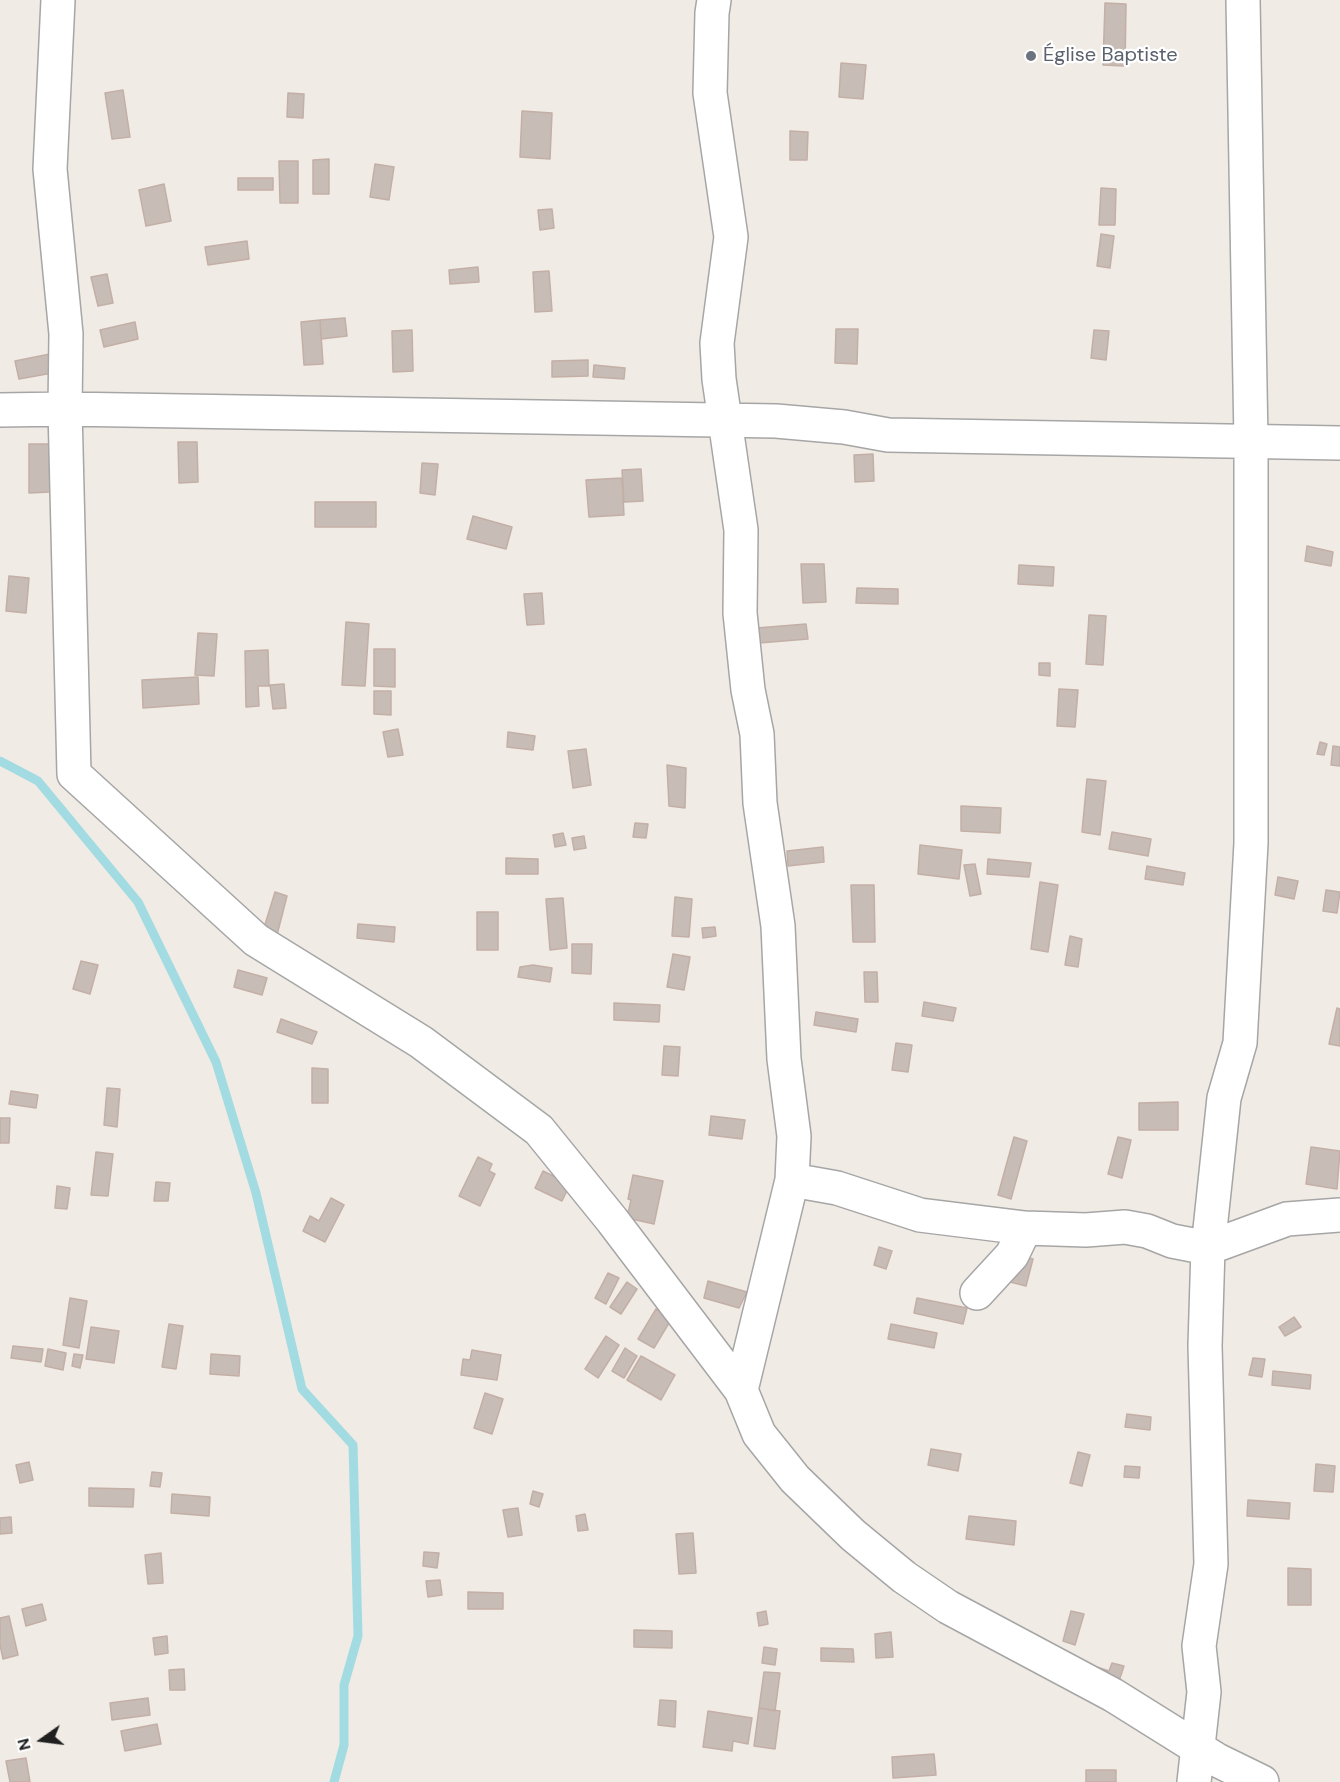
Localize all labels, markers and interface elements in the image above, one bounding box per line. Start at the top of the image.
place label: Église Baptiste [1043,44,1178,68]
marker: Église Baptiste [1024,49,1038,63]
north arrow [12,1710,72,1770]
text: N [12,1736,36,1753]

